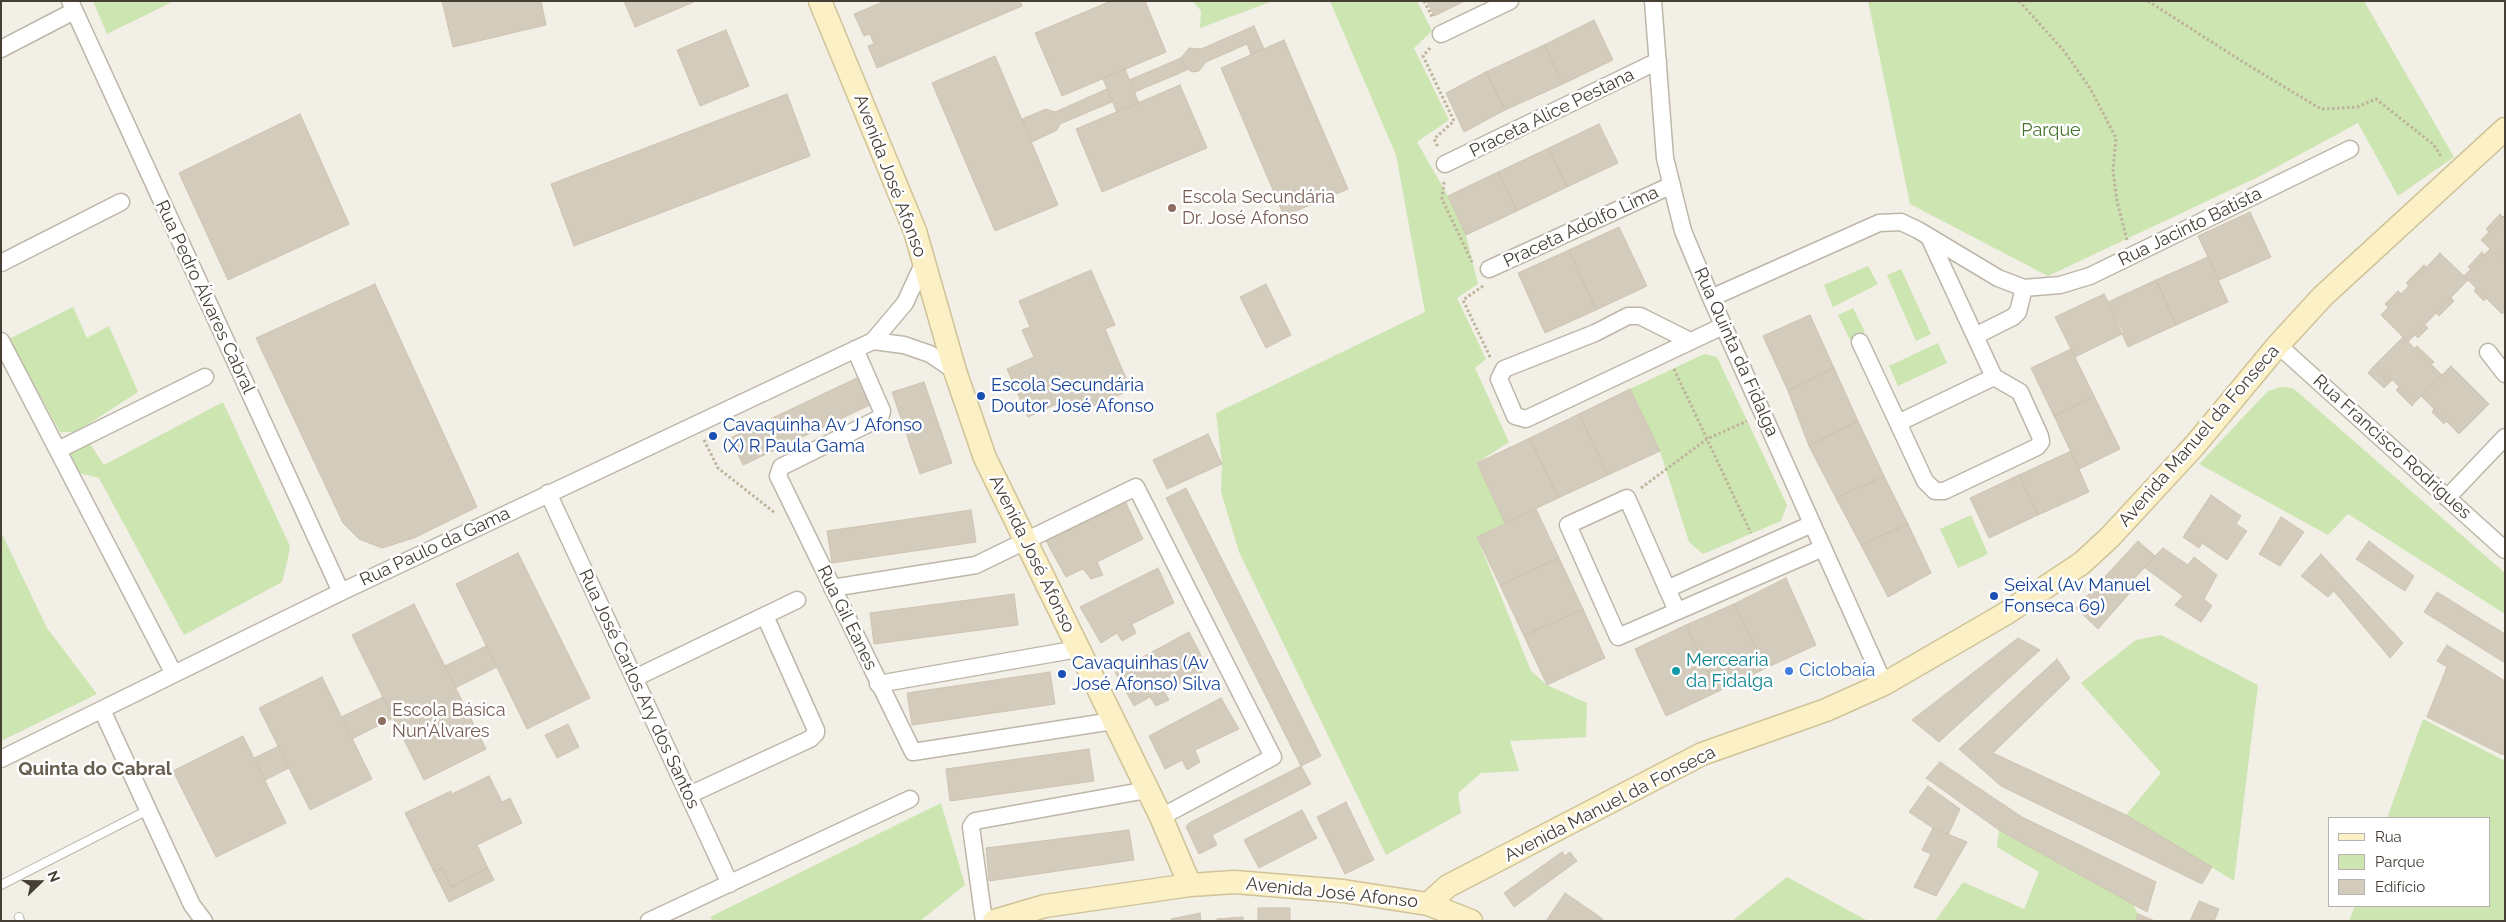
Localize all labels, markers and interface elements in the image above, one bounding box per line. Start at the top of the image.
street label: Praceta Alice Pestana [1466,64,1638,162]
street label: Avenida José Afonso [849,92,931,260]
park label: Parque [2021,120,2081,142]
street label: Praceta Adolfo Lima [1500,182,1662,272]
street label: Rua Jacinto Batista [2115,183,2265,271]
place label: Escola Secundária Dr. José Afonso [1182,187,1335,230]
street label: Rua Pedro Álvares Cabral [151,197,259,397]
marker: Escola Secundária Dr. José Afonso [1166,202,1178,214]
street label: Rua Quinta da Fidalga [1689,264,1783,440]
street label: Avenida Manuel da Fonseca [2114,341,2284,531]
street label: Rua Francisco Rodrigues [2308,370,2476,524]
place label: Escola Secundária Doutor José Afonso [991,375,1154,418]
marker: Escola Secundária Doutor José Afonso [975,390,987,402]
place label: Cavaquinha Av J Afonso (X) R Paula Gama [723,415,922,458]
marker: Cavaquinha Av J Afonso (X) R Paula Gama [707,430,719,442]
street label: Avenida José Afonso [984,472,1080,636]
street label: Rua Paulo da Gama [357,503,513,591]
street label: Rua Gil Eanes [812,562,882,674]
street label: Rua José Carlos Ary dos Santos [574,566,704,812]
place label: Seixal (Av Manuel Fonseca 69) [2004,575,2150,618]
marker: Seixal (Av Manuel Fonseca 69) [1988,590,2000,602]
place label: Mercearia da Fidalga [1686,650,1773,692]
place label: Cavaquinhas (Av José Afonso) Silva [1072,653,1221,696]
place label: Ciclobaía [1799,660,1875,682]
marker: Mercearia da Fidalga [1670,665,1682,677]
marker: Ciclobaía [1783,665,1795,677]
marker: Cavaquinhas (Av José Afonso) Silva [1056,668,1068,680]
place label: Escola Básica Nun’Álvares [392,700,506,742]
marker: Escola Básica Nun’Álvares [376,715,388,727]
street label: Avenida Manuel da Fonseca [1501,741,1719,867]
district label: Quinta do Cabral [18,758,172,780]
legend [2328,817,2491,907]
text: Rua [2375,828,2402,846]
text: Parque [2375,853,2424,871]
north arrow [15,857,65,907]
text: N [44,868,63,884]
street label: Avenida José Afonso [1245,873,1419,913]
text: Edifício [2375,878,2425,896]

